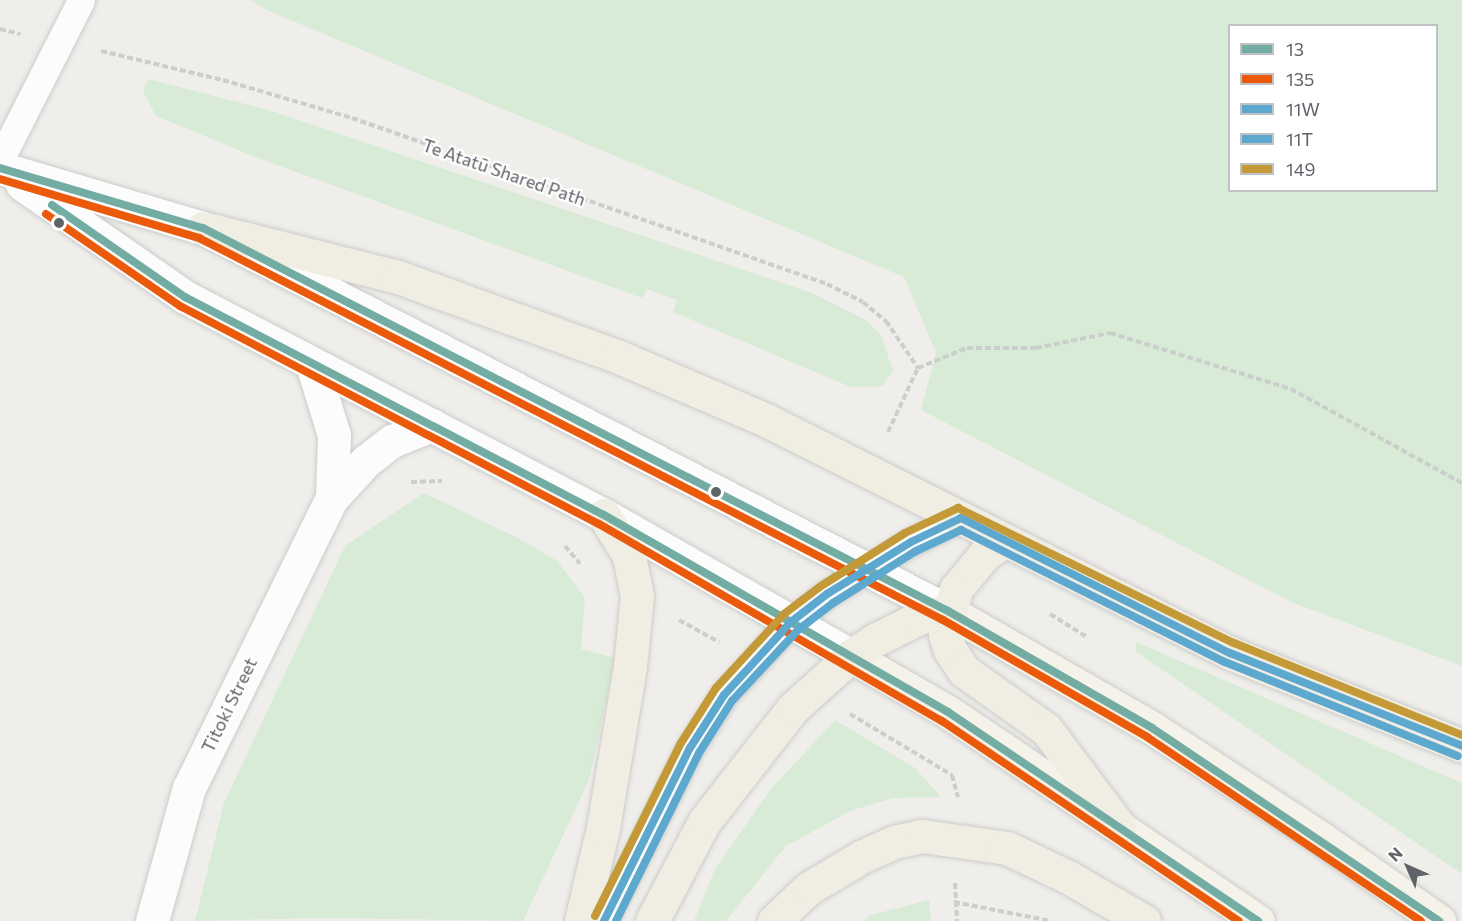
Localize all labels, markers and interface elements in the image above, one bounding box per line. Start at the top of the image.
legend [1228,24,1438,192]
text: 13 [1286,38,1304,60]
text: 135 [1286,68,1314,90]
text: 11W [1286,98,1320,120]
text: 11T [1286,128,1313,150]
street label: Te Atatū Shared Path [419,134,589,210]
text: 149 [1286,158,1315,180]
unlabelled marker [53,217,65,229]
unlabelled marker [710,486,722,498]
street label: Titoki Street [197,654,261,756]
north arrow [1378,837,1438,897]
text: N [1384,843,1406,865]

